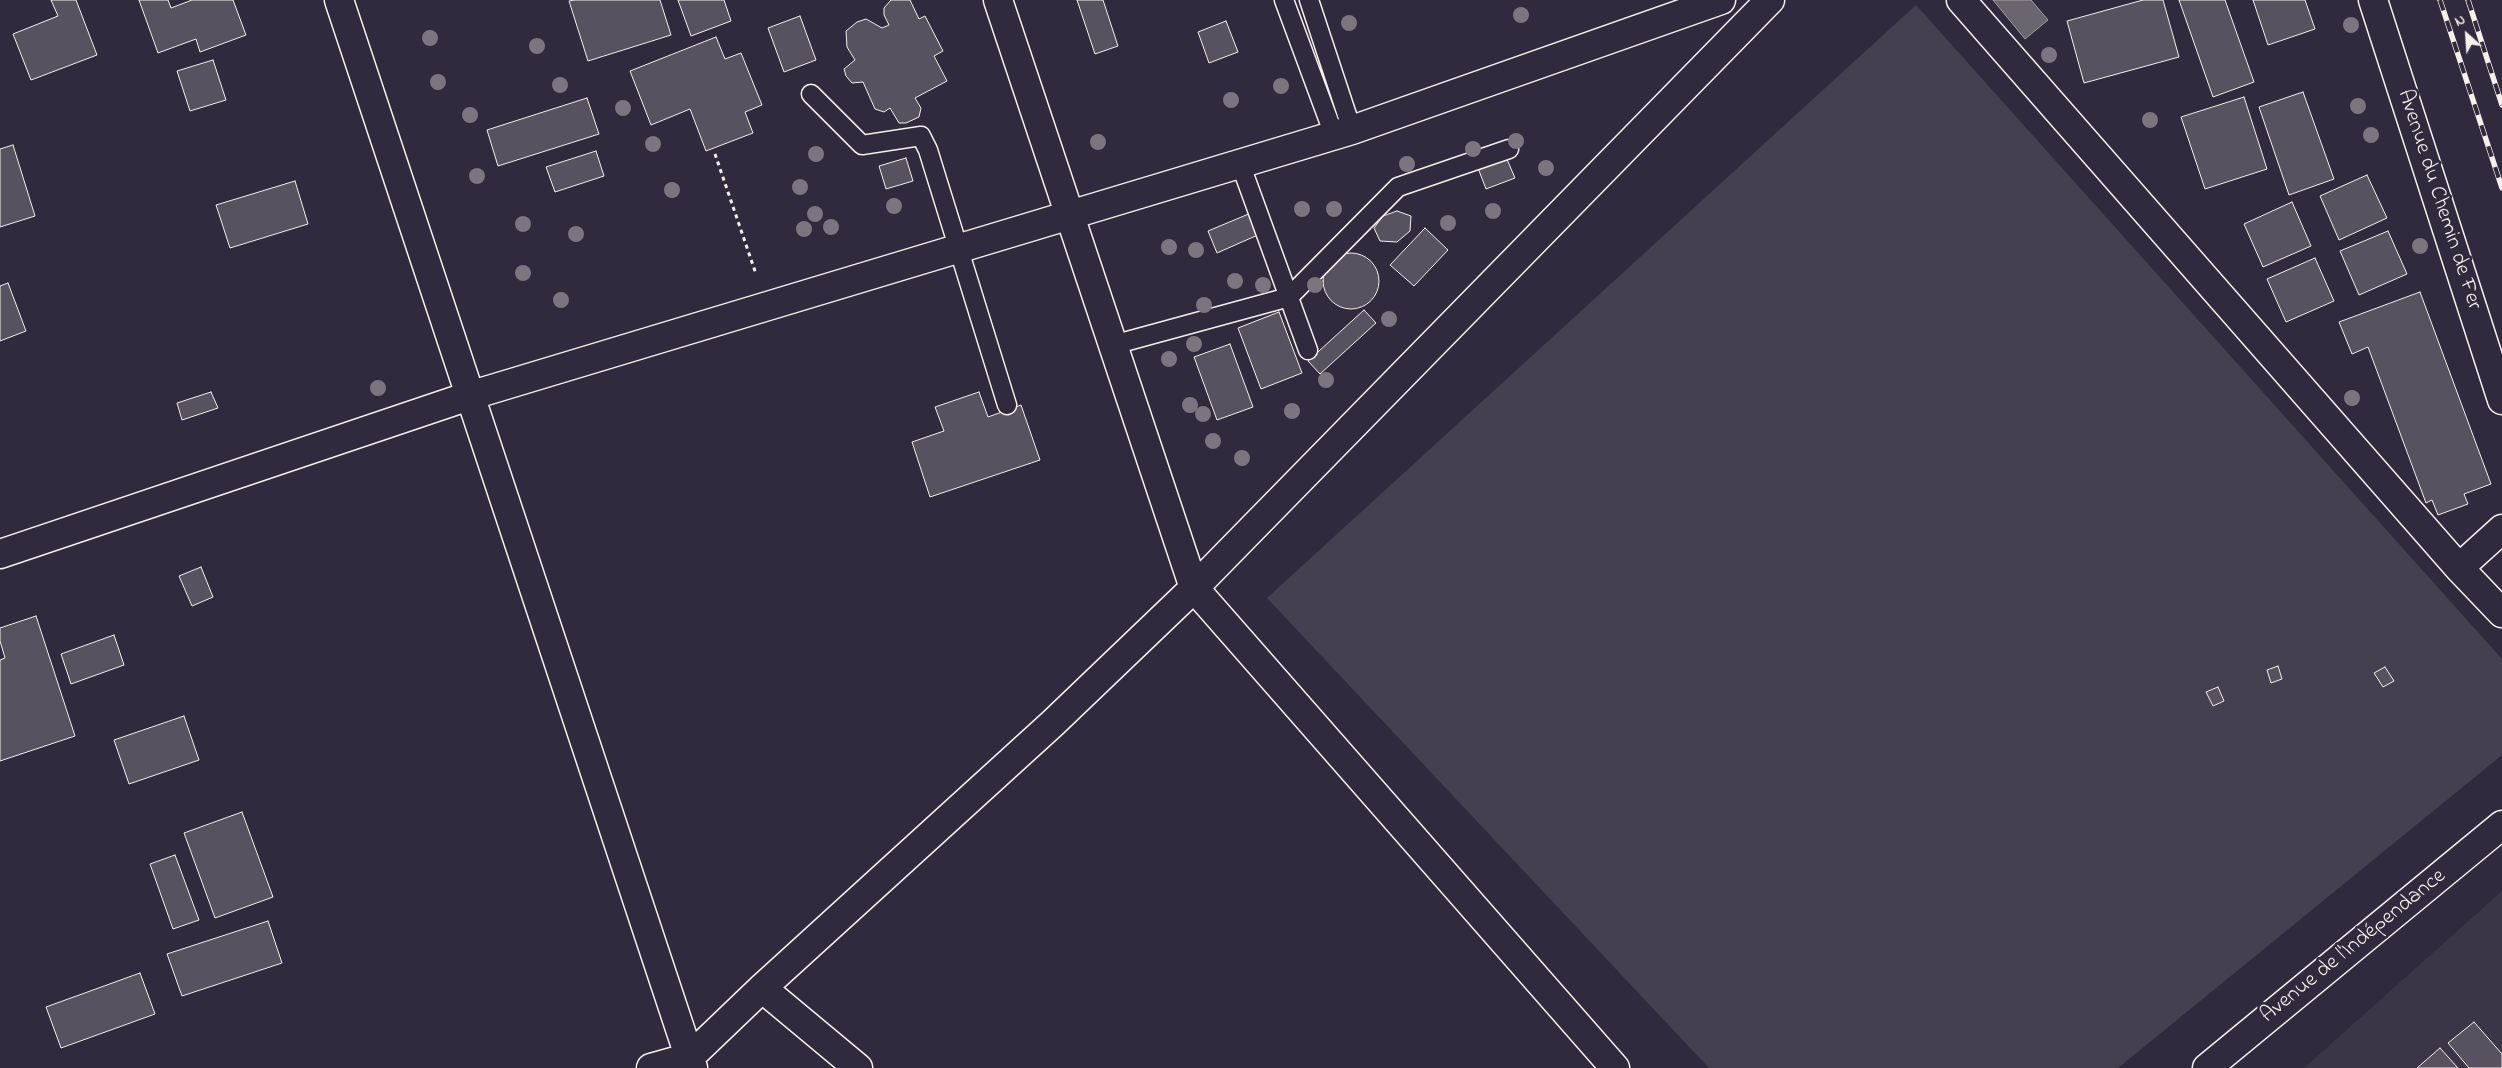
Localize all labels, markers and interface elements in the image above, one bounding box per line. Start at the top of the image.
north arrow [2442,10,2492,60]
text: N [2451,10,2469,33]
street label: Avenue du Chemin de Fer [2390,87,2486,313]
street label: Avenue de l'Indépendance [2256,864,2452,1030]

